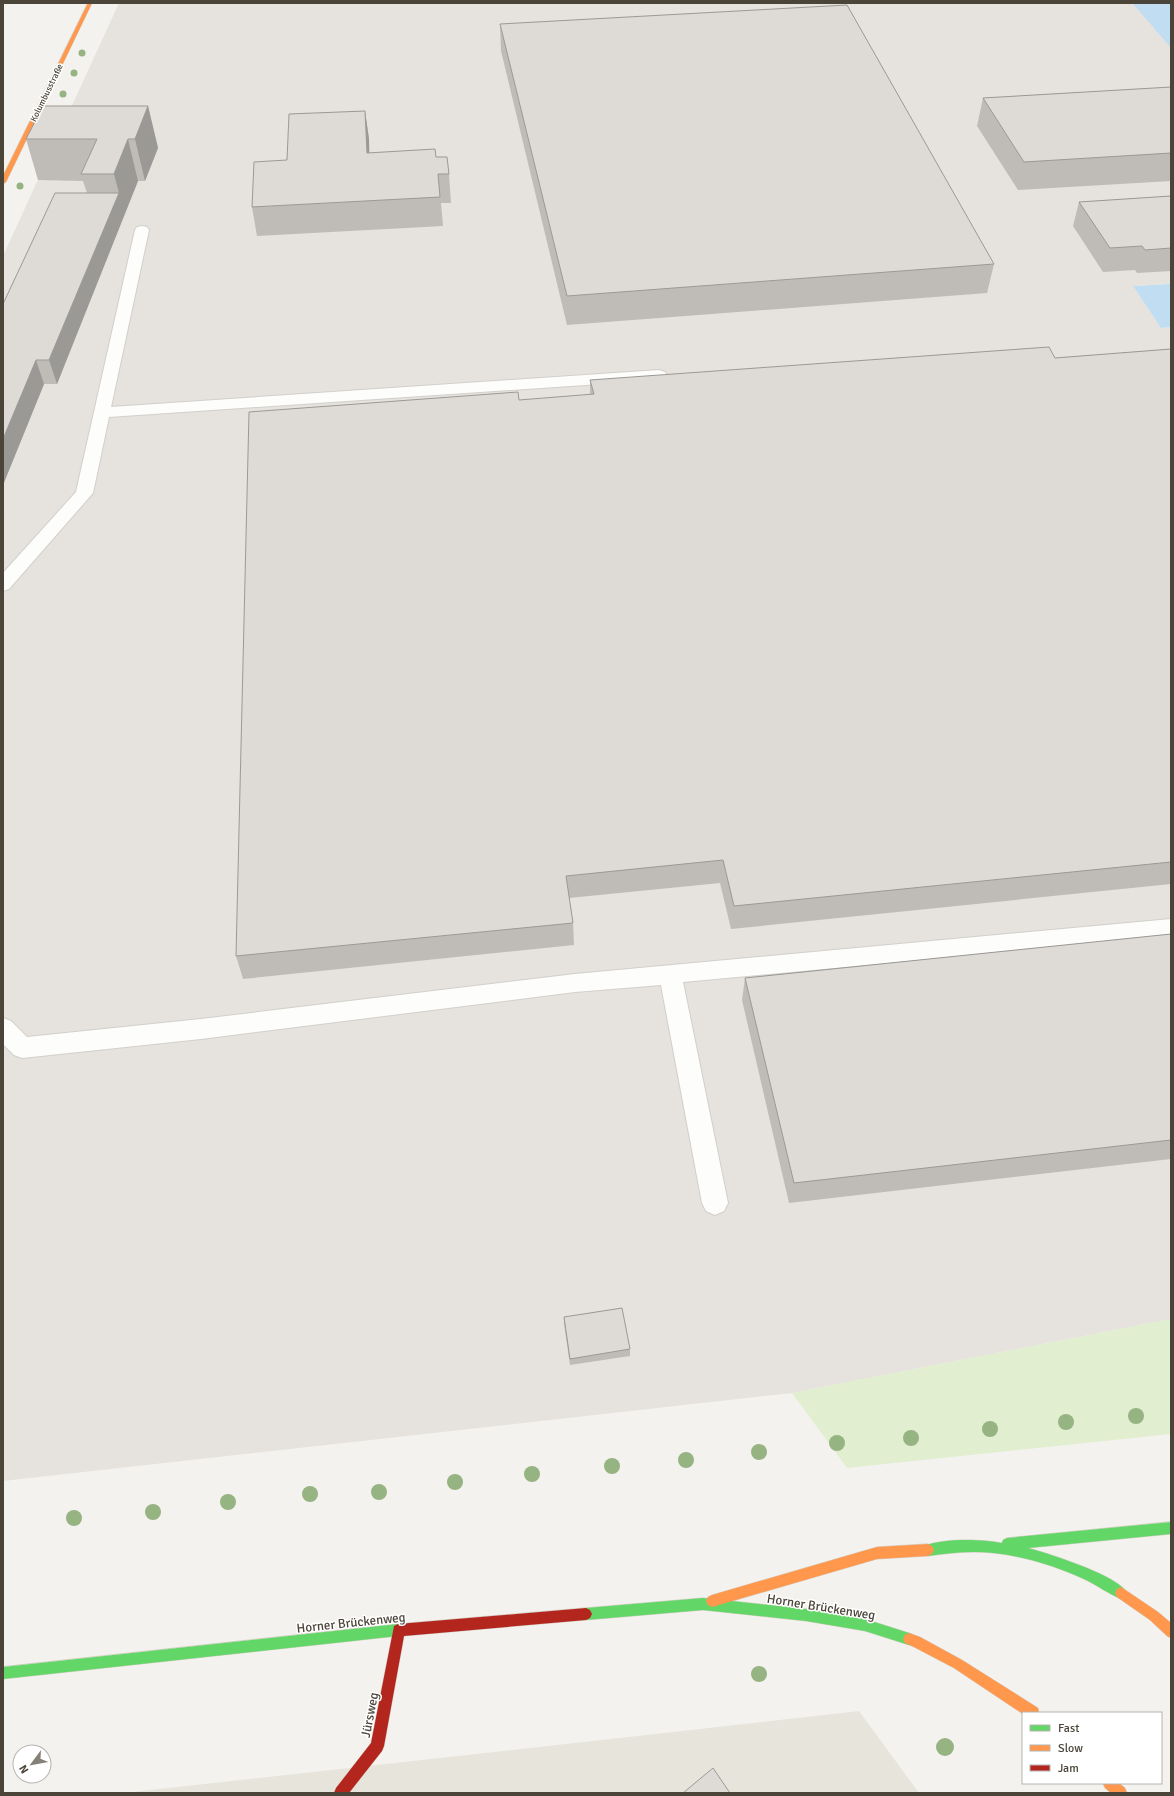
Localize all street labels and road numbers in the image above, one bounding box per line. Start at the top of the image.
street label: Kolumbusstraße [28,62,66,124]
street label: Horner Brückenweg [766,1591,876,1623]
street label: Horner Brückenweg [296,1609,406,1637]
street label: Jürsweg [358,1691,382,1739]

